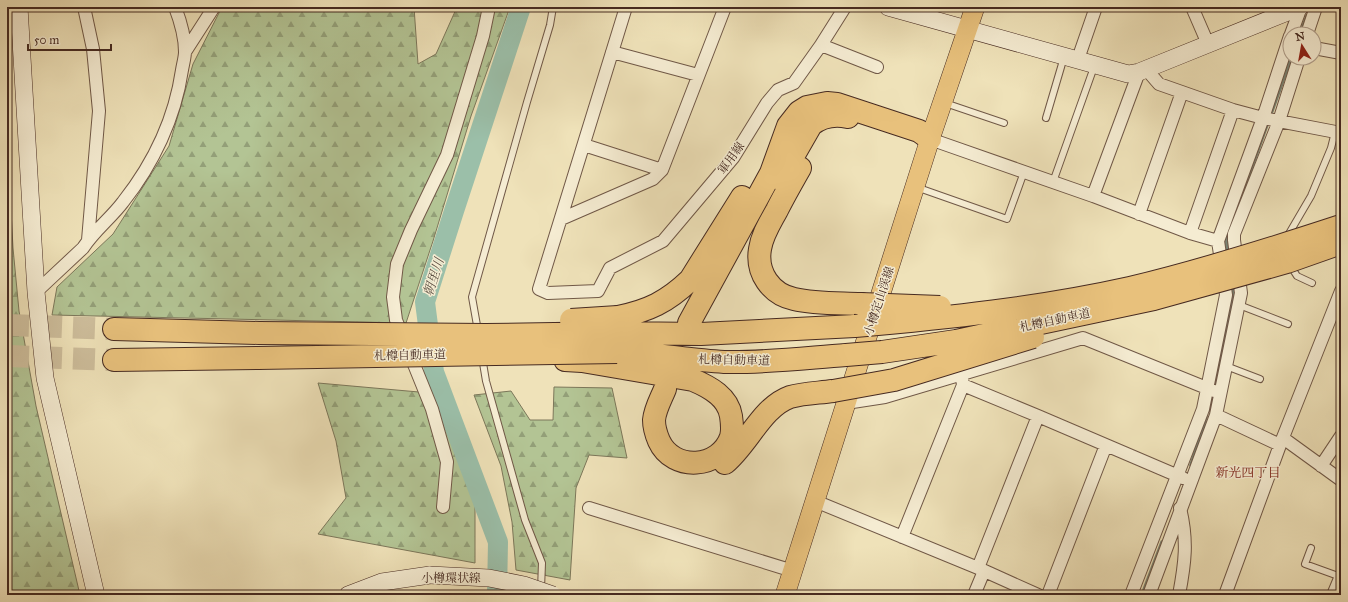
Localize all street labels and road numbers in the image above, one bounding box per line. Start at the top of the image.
street label: 軍用線 [715,139,747,177]
street label: 小樽定山渓線 [861,265,897,337]
street label: 札樽自動車道 [1018,306,1092,334]
street label: 札樽自動車道 [374,347,446,363]
street label: 札樽自動車道 [698,352,770,368]
street label: 小樽環状線 [421,571,481,585]

